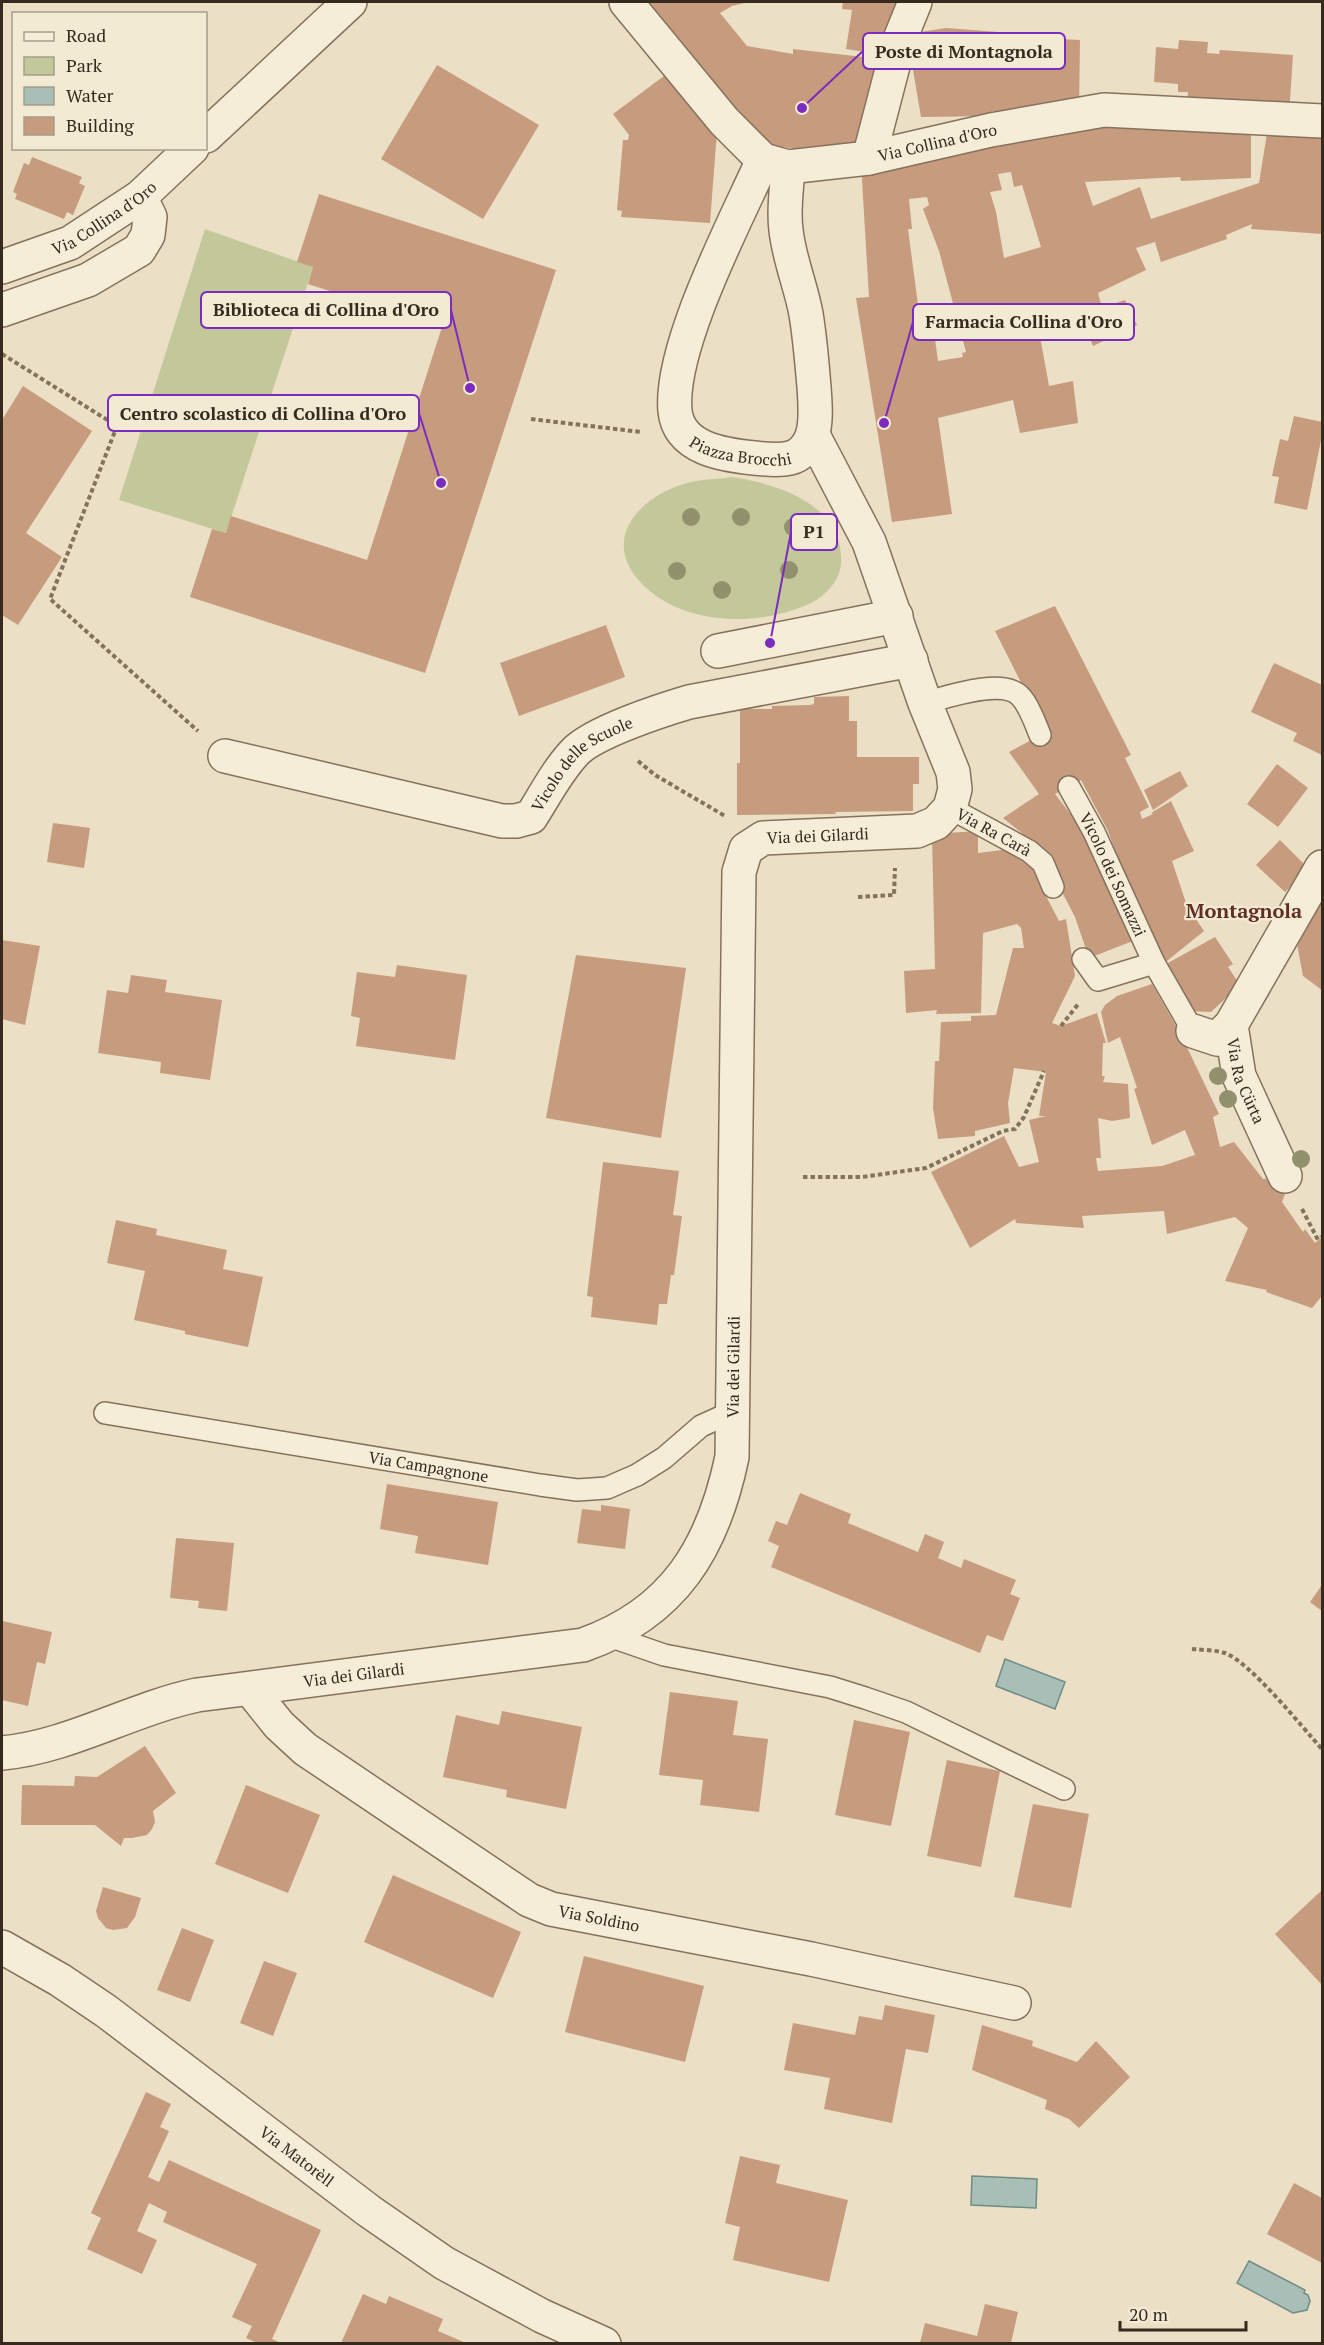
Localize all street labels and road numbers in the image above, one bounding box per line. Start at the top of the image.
street label: Via Collina d'Oro [876,118,999,167]
street label: Via Collina d'Oro [49,176,161,260]
street label: Piazza Brocchi [685,431,794,471]
street label: Vicolo delle Scuole [526,711,636,816]
street label: Via Ra Carà [952,802,1035,861]
street label: Vicolo dei Somazzi [1074,809,1151,940]
street label: Via dei Gilardi [766,822,869,849]
street label: Via Ra Cürta [1222,1036,1270,1127]
street label: Via dei Gilardi [721,1315,745,1418]
street label: Via Campagnone [367,1446,490,1487]
street label: Via dei Gilardi [302,1657,406,1692]
street label: Via Soldino [557,1900,642,1937]
street label: Via Matorèll [255,2121,339,2192]

